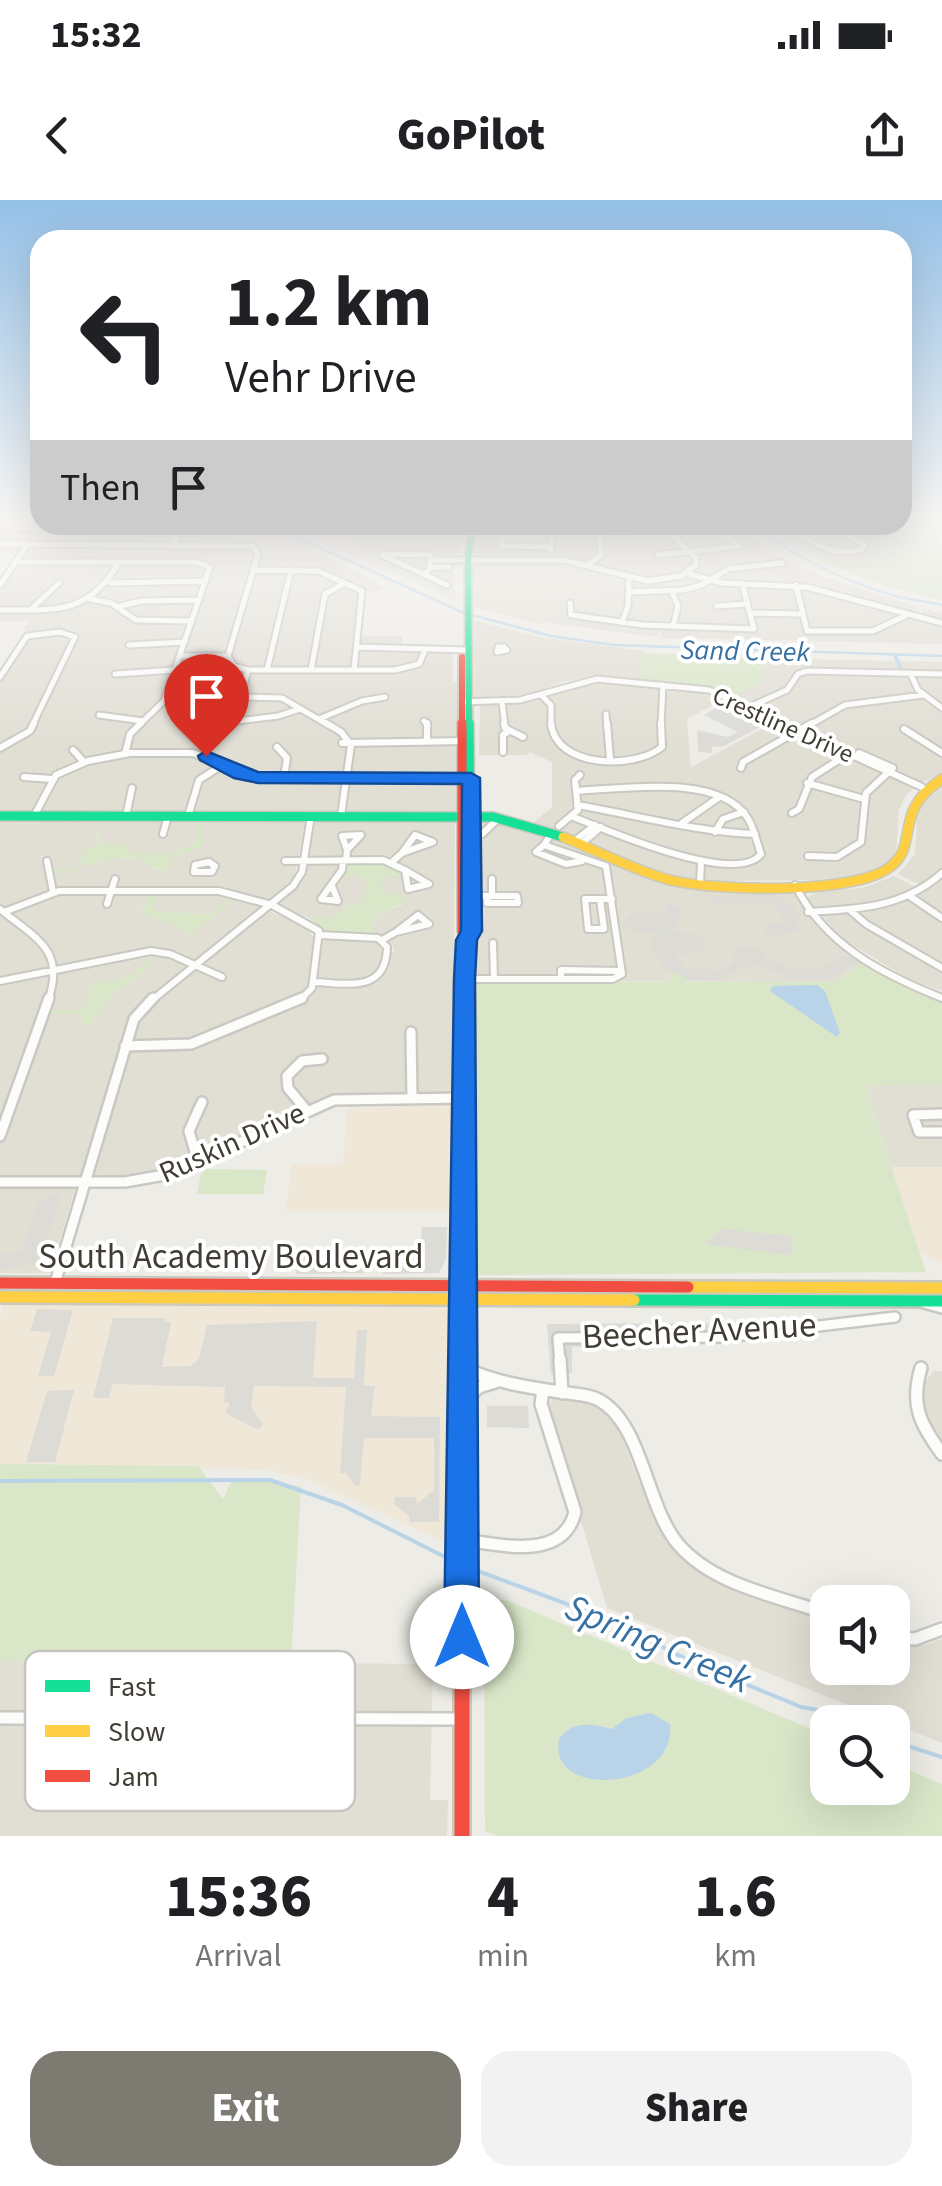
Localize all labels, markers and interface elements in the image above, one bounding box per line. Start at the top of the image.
text: 15:32 [50,8,142,62]
text: GoPilot [397,103,545,167]
icon: back [30,108,85,163]
icon: share [857,108,912,163]
text: 1.2 km [225,253,432,353]
icon: left [60,270,190,400]
text: Vehr Drive [225,346,416,410]
icon: arrive [161,460,216,515]
text: Then [60,461,141,515]
water label: Sand Creek [680,630,811,672]
pin [164,654,249,757]
icon: arrive [179,669,234,724]
street label: Crestline Drive [707,678,859,772]
street label: Ruskin Drive [152,1092,312,1194]
street label: South Academy Boulevard [38,1232,424,1282]
street label: Beecher Avenue [581,1300,817,1362]
water label: Spring Creek [557,1581,760,1708]
position arrow [410,1585,514,1689]
map controls [810,1585,910,1805]
button: sound [810,1585,910,1685]
legend [25,1651,355,1811]
text: Fast [108,1667,156,1707]
button: search [810,1705,910,1805]
text: Slow [108,1712,165,1752]
text: Jam [108,1757,159,1797]
text: 15:36 [165,1855,312,1940]
text: 4 [487,1855,519,1940]
text: 1.6 [694,1855,777,1940]
text: Arrival [196,1933,282,1979]
text: min [477,1933,529,1979]
text: km [714,1933,757,1979]
button: Exit [30,2051,461,2166]
button: Share [481,2051,912,2166]

